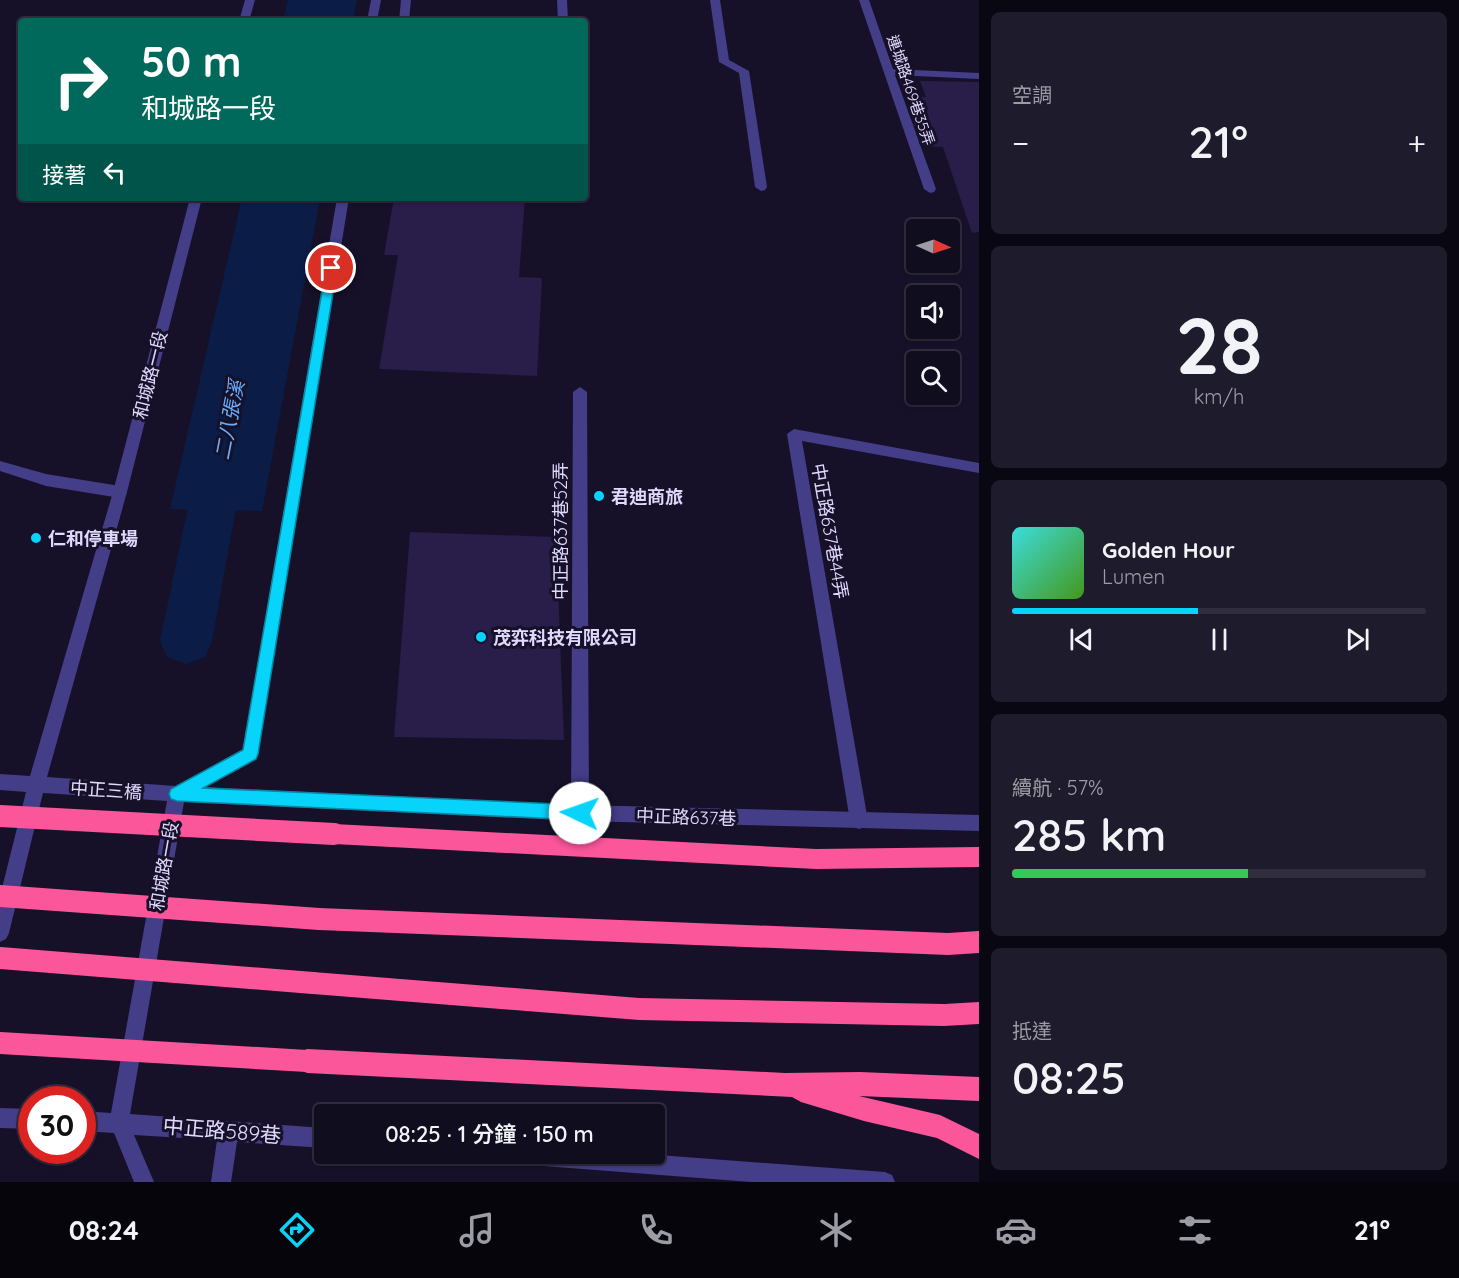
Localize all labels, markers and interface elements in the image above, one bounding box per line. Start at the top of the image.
street label: 連城路469巷35弄 [883,32,939,148]
text: 50 m [141,35,241,88]
icon: right [42,42,120,120]
text: 空調 [1012,82,1052,107]
text: 和城路一段 [141,91,276,125]
text: 21° [1189,113,1248,169]
text: − [1012,122,1029,163]
text: + [1407,122,1426,163]
icon: left [98,156,131,189]
text: 接著 [42,161,86,189]
north arrow [906,219,960,273]
map controls [906,219,960,405]
pin [305,242,356,293]
icon: arrive [314,251,347,284]
button: sound [906,285,960,339]
text: 28 [1175,296,1263,394]
street label: 和城路一段 [128,329,172,421]
button: search [906,351,960,405]
water label: 二八張溪 [209,375,249,462]
text: km/h [1194,384,1244,409]
street label: 中正路637巷44弄 [807,461,853,601]
street label: 中正路637巷52弄 [549,462,572,600]
place label: 君迪商旅 [611,485,683,508]
marker: 君迪商旅 [592,489,606,503]
place label: 仁和停車場 [48,527,138,550]
marker: 仁和停車場 [29,531,43,545]
text: Golden Hour [1102,536,1235,564]
text: Lumen [1102,564,1165,589]
icon: previous [1065,623,1098,656]
icon: pause [1203,623,1236,656]
icon: next [1341,623,1374,656]
place label: 茂弈科技有限公司 [493,626,637,649]
marker: 茂弈科技有限公司 [474,630,488,644]
text: 續航 · 57% [1012,775,1104,800]
street label: 中正三橋 [69,776,143,804]
position arrow [548,781,612,845]
street label: 中正路637巷 [635,804,737,830]
text: 285 km [1012,806,1166,862]
street label: 和城路一段 [145,820,183,912]
text: 抵達 [1012,1018,1052,1043]
text: 08:25 [1012,1049,1126,1105]
speed limit sign: 30 [18,1086,96,1164]
street label: 中正路589巷 [162,1112,282,1148]
text: 08:25 · 1 分鐘 · 150 m [385,1120,594,1148]
icon: directions [276,1209,318,1251]
icon: music [456,1209,498,1251]
icon: phone [635,1209,677,1251]
icon: climate [815,1209,857,1251]
icon: car [995,1209,1037,1251]
icon: filters [1174,1209,1216,1251]
text: 08:24 [69,1213,139,1247]
text: 21° [1354,1213,1390,1247]

